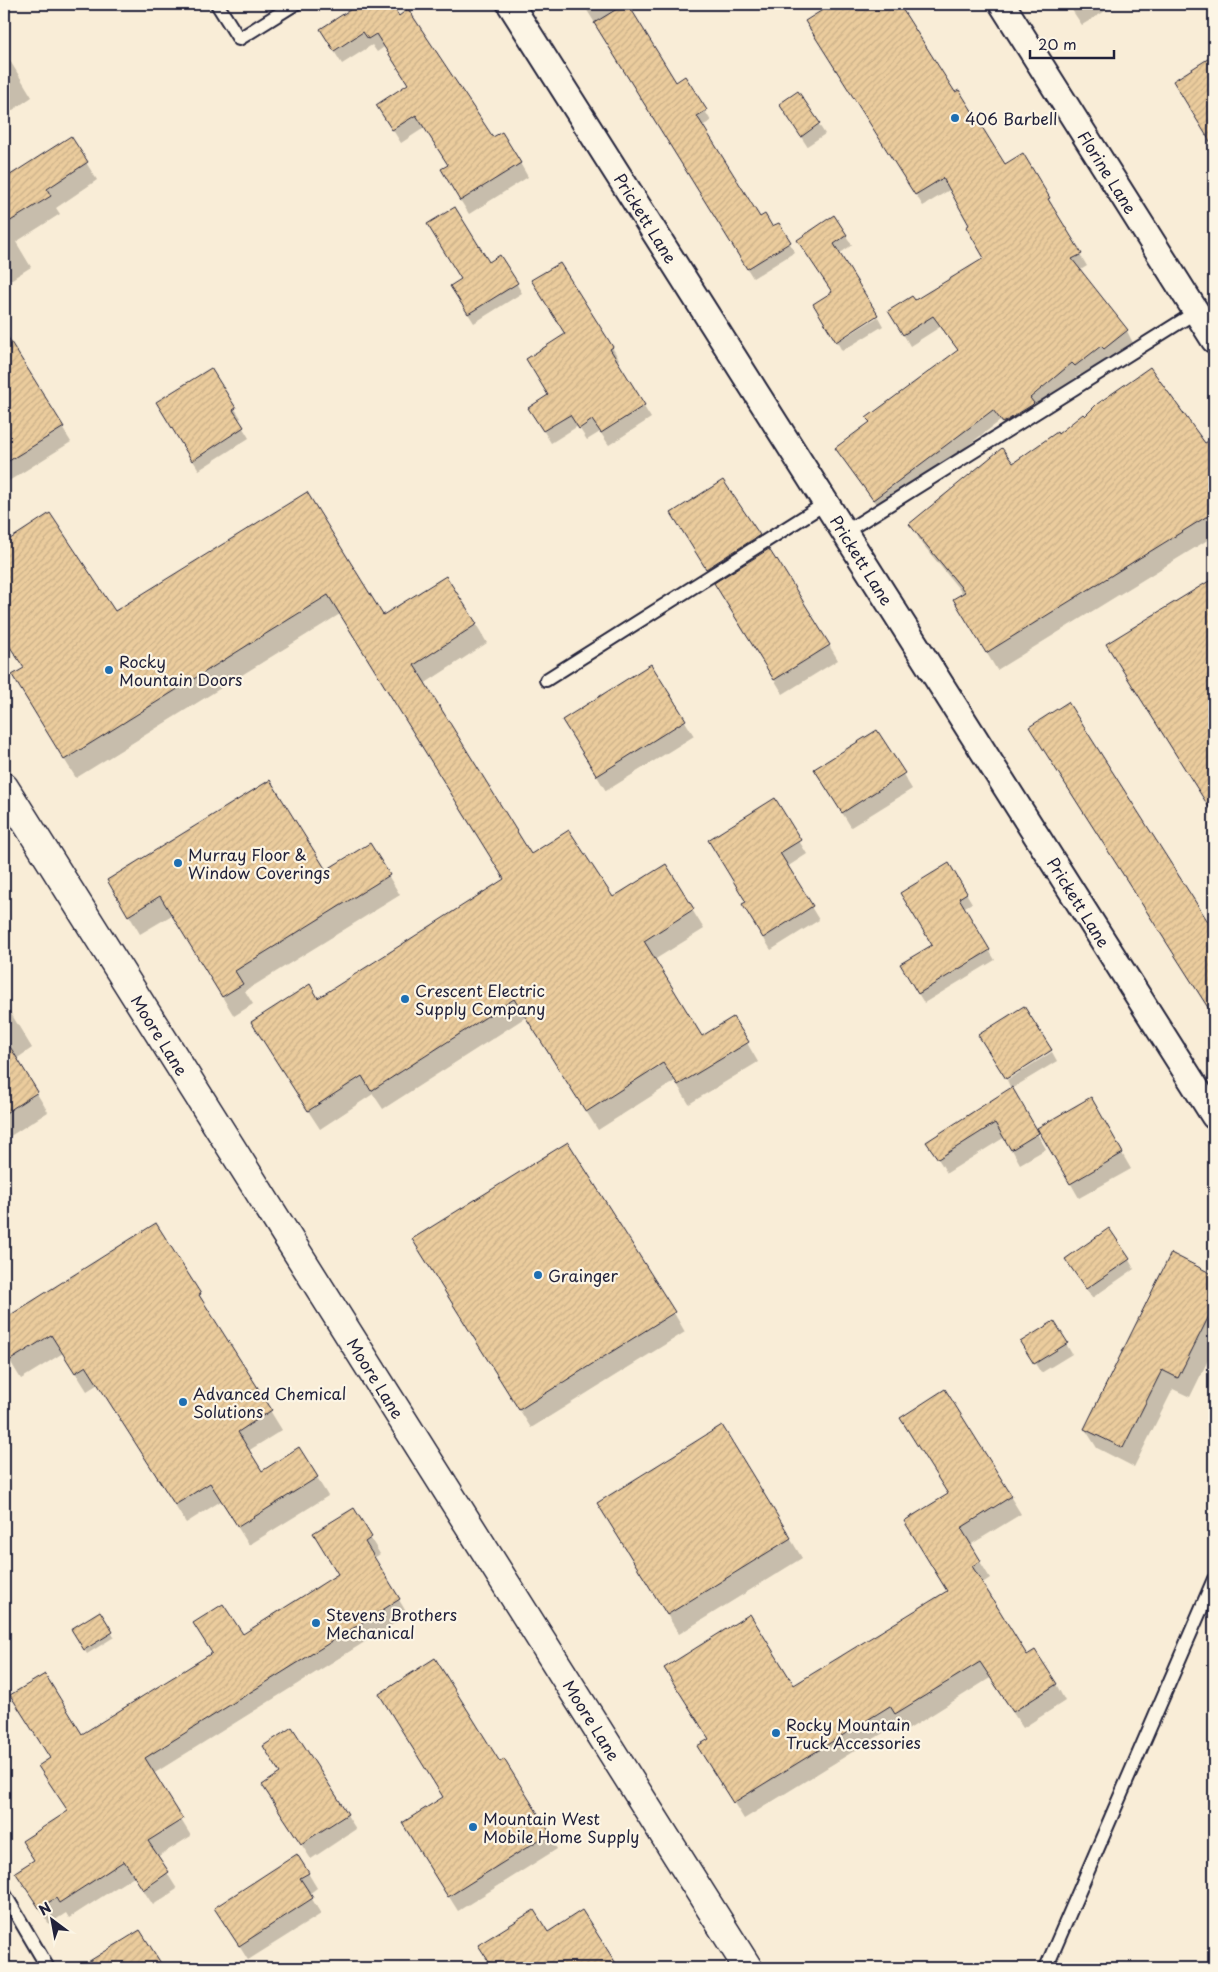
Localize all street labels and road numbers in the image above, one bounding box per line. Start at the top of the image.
street label: Florine Lane [1073,126,1143,218]
street label: Prickett Lane [609,168,683,268]
street label: Prickett Lane [825,510,899,610]
street label: Prickett Lane [1042,852,1116,952]
street label: Moore Lane [126,990,194,1080]
street label: Moore Lane [342,1333,410,1423]
street label: Moore Lane [558,1675,626,1765]

